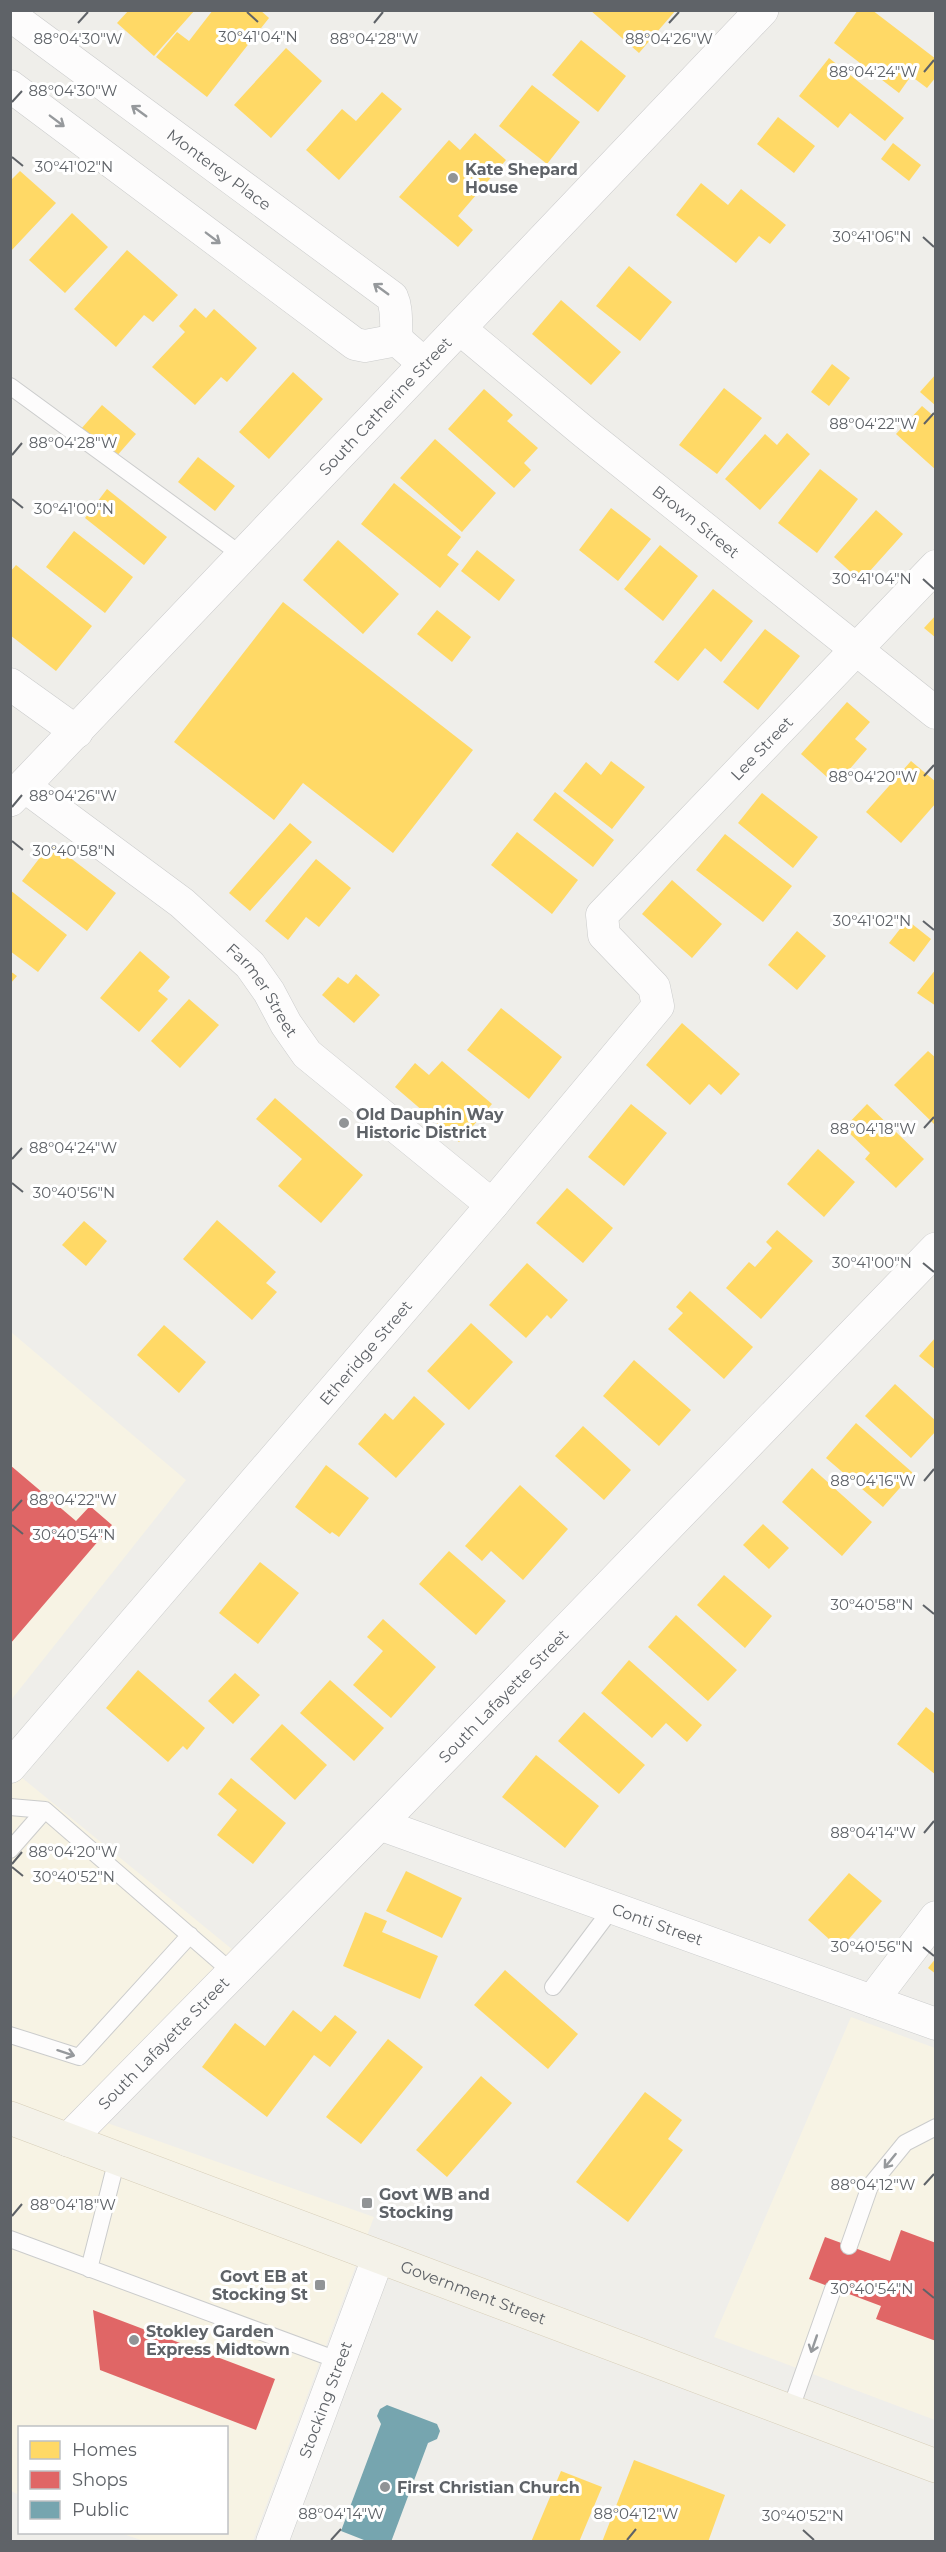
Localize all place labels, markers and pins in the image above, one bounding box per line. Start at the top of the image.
place label: Kate Shepard House [465,160,578,197]
marker: Kate Shepard House [446,171,460,185]
place label: Old Dauphin Way Historic District [356,1105,504,1142]
marker: Old Dauphin Way Historic District [337,1116,351,1130]
place label: Govt WB and Stocking [379,2185,490,2222]
marker: Govt WB and Stocking [360,2196,374,2210]
place label: Govt EB at Stocking St [212,2267,308,2304]
marker: Govt EB at Stocking St [313,2278,327,2292]
place label: Stokley Garden Express Midtown [146,2322,290,2359]
marker: Stokley Garden Express Midtown [127,2333,141,2347]
place label: First Christian Church [397,2478,580,2497]
marker: First Christian Church [378,2480,392,2494]

